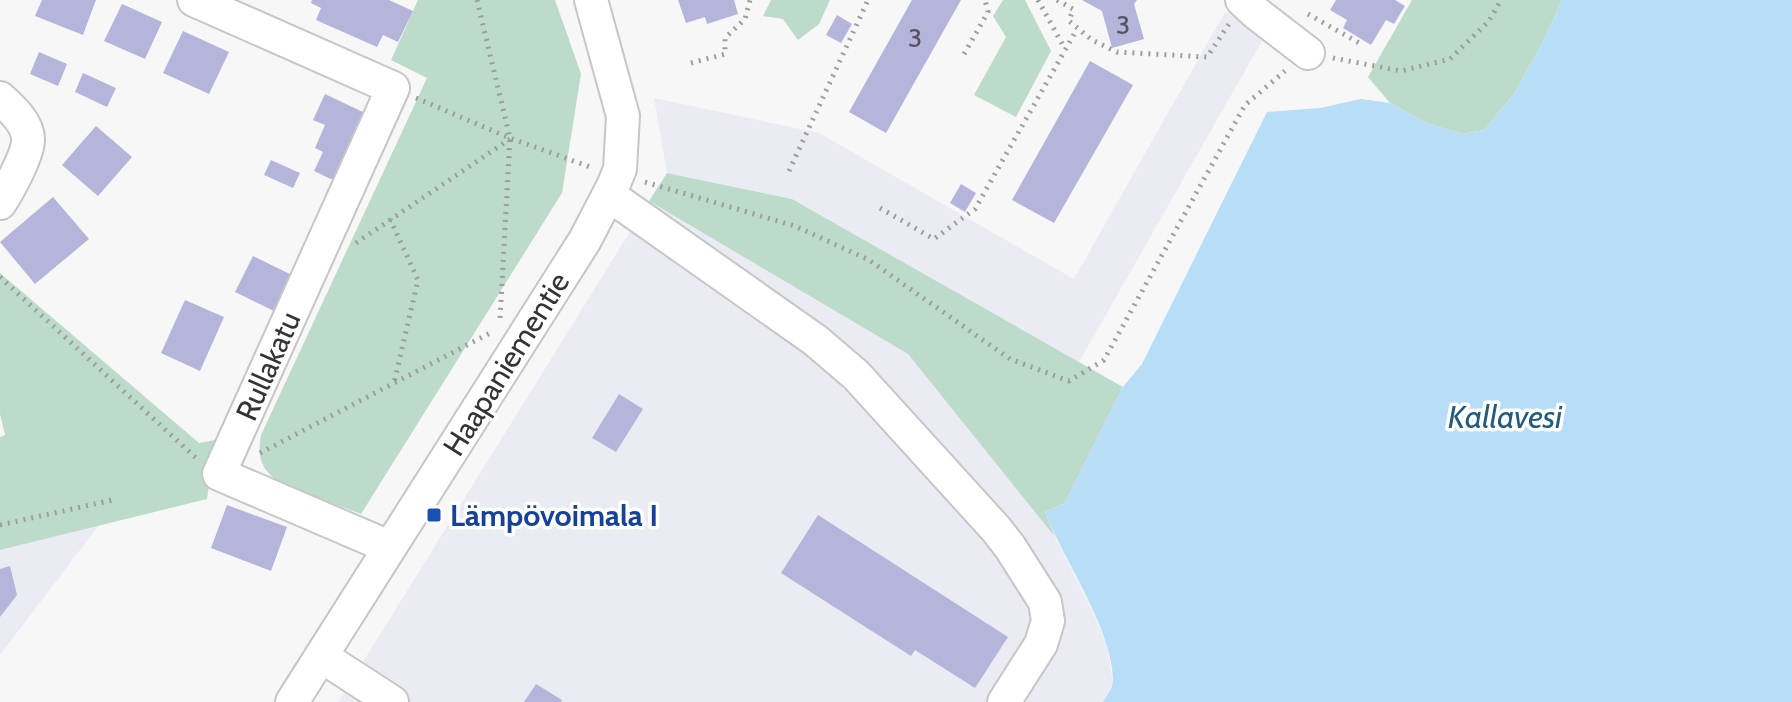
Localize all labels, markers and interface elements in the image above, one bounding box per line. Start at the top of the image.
house number: 3 [1116,9,1130,41]
house number: 3 [908,22,922,54]
street label: Haapaniementie [435,265,577,463]
street label: Rullakatu [228,306,308,426]
water label: Kallavesi [1448,397,1563,436]
place label: Lämpövoimala I [450,497,658,534]
marker: Lämpövoimala I [425,506,443,524]

